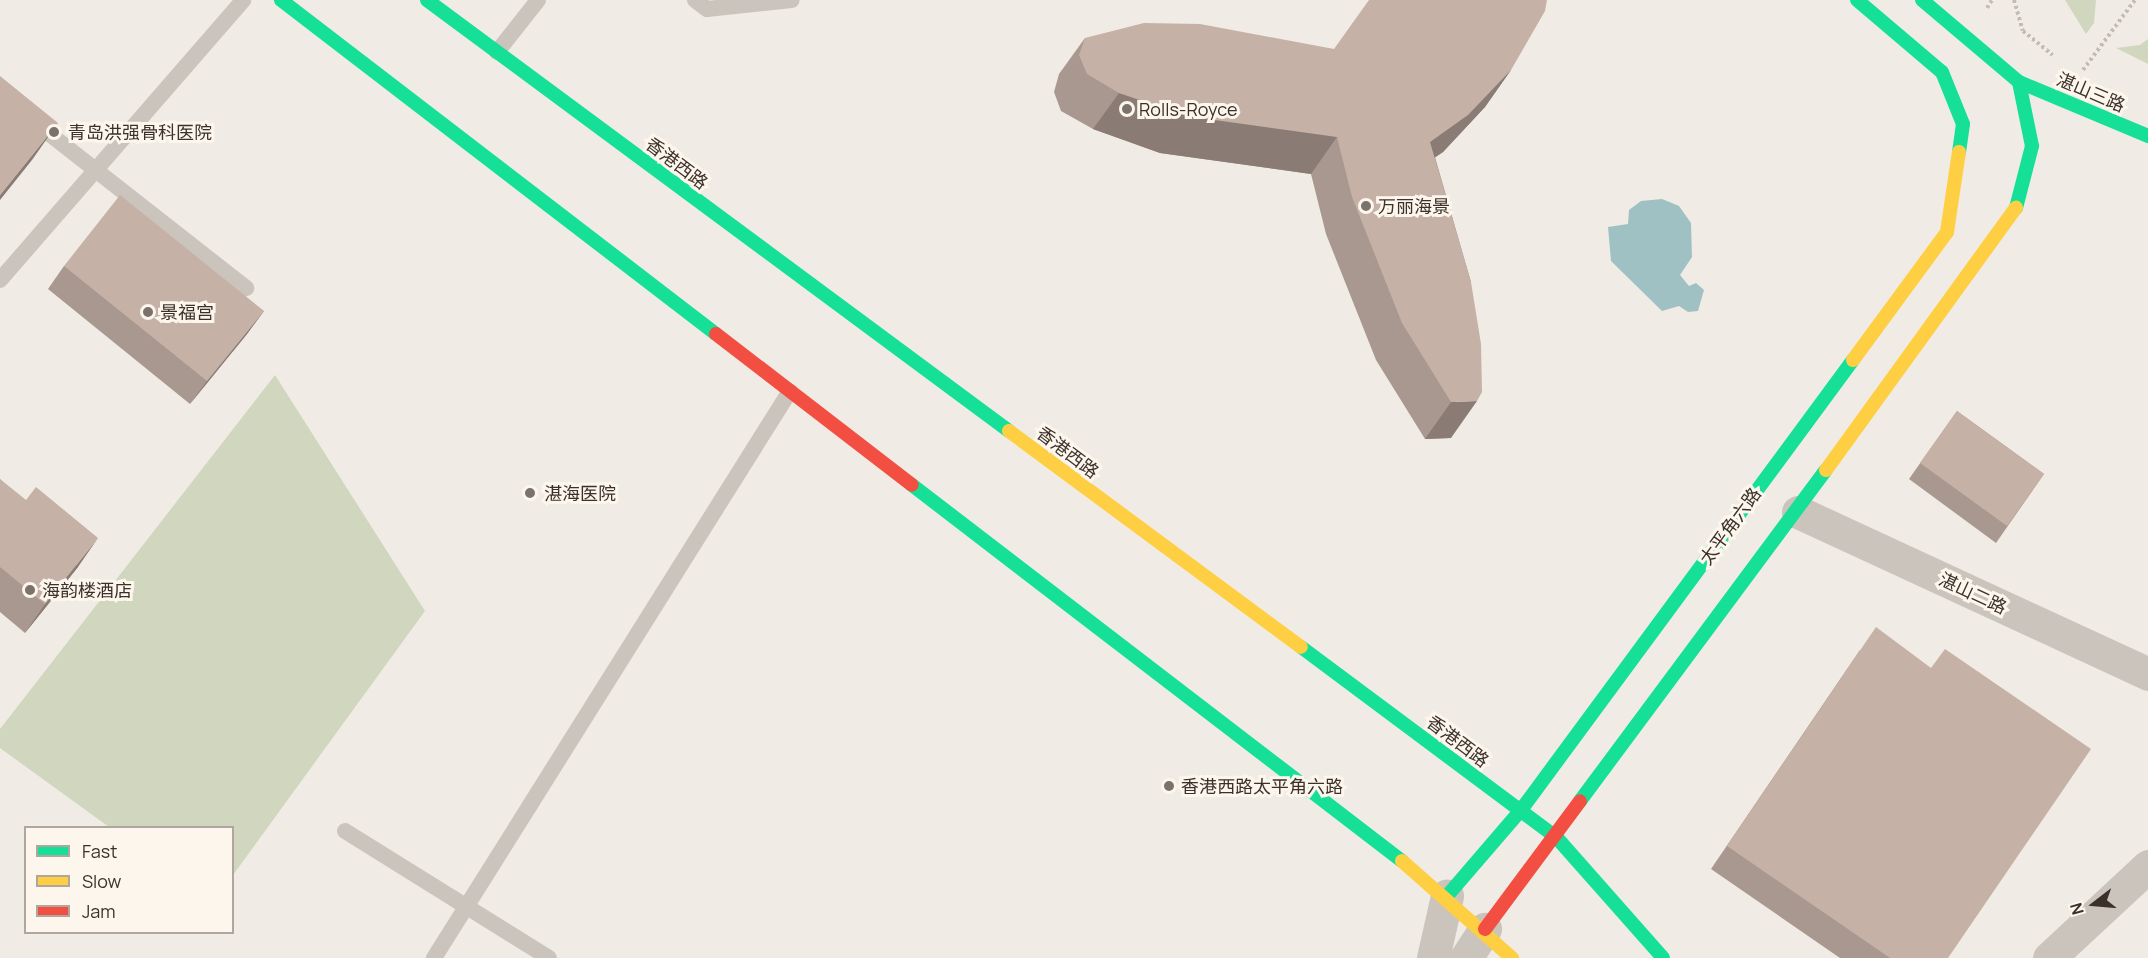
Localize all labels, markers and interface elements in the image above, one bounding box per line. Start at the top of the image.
street label: 湛山三路 [2054,68,2128,116]
place label: Rolls-Royce [1139,98,1237,120]
marker: Rolls-Royce [1120,102,1134,116]
place label: 青岛洪强骨科医院 [68,121,212,143]
marker: 青岛洪强骨科医院 [45,123,63,141]
street label: 香港西路 [642,133,712,193]
place label: 万丽海景 [1378,195,1450,217]
marker: 万丽海景 [1359,199,1373,213]
place label: 景福宫 [160,301,214,323]
marker: 景福宫 [141,305,155,319]
street label: 香港西路 [1033,422,1103,482]
place label: 湛海医院 [544,482,616,504]
street label: 太平角六路 [1695,483,1765,569]
marker: 湛海医院 [521,484,539,502]
street label: 湛山二路 [1936,568,2010,618]
place label: 海韵楼酒店 [42,579,132,601]
marker: 海韵楼酒店 [23,583,37,597]
street label: 香港西路 [1423,711,1493,771]
place label: 香港西路太平角六路 [1181,775,1343,797]
marker: 香港西路太平角六路 [1162,779,1176,793]
legend [24,826,234,934]
text: Fast [82,839,117,863]
text: Slow [82,869,121,893]
north arrow [2064,874,2124,934]
text: Jam [82,899,116,923]
text: N [2065,900,2089,918]

